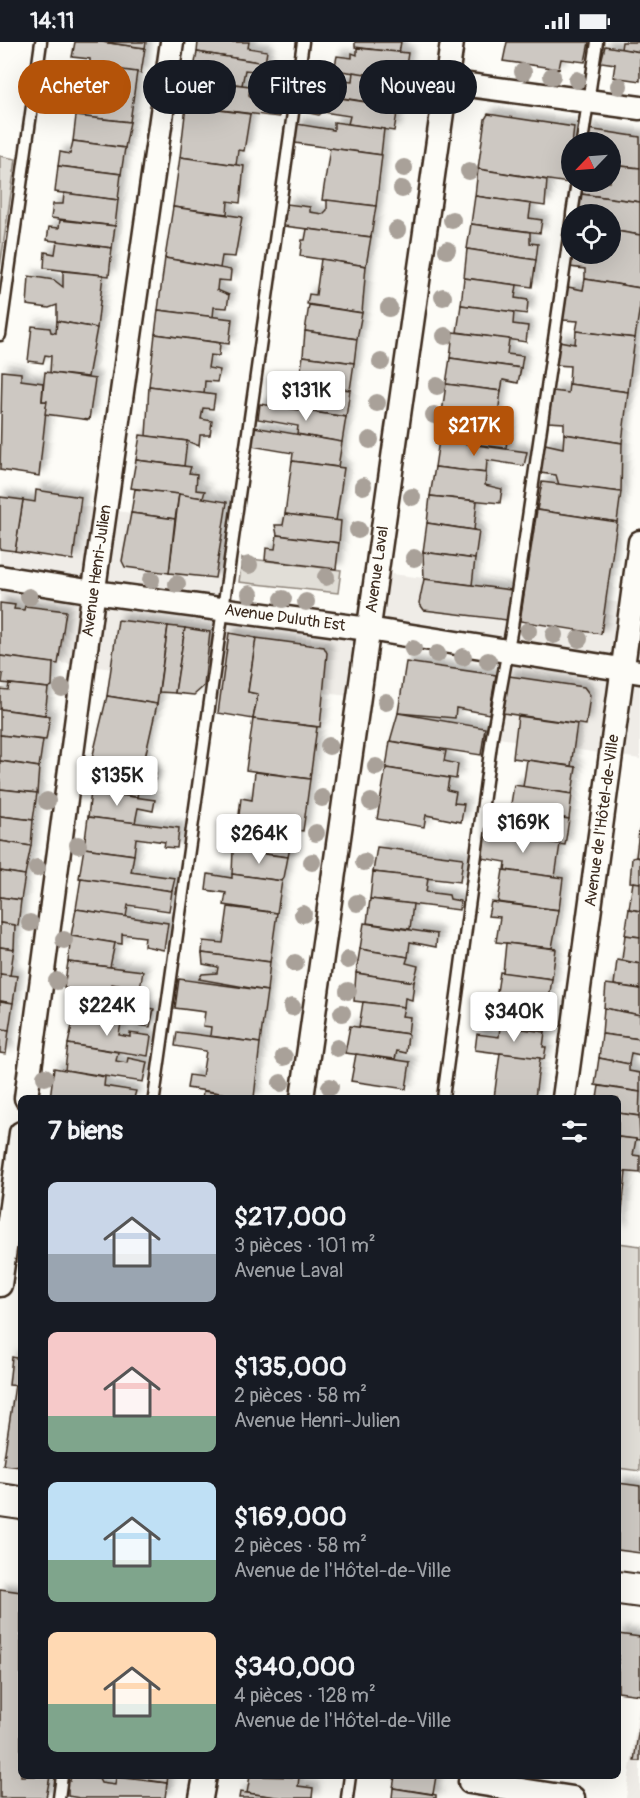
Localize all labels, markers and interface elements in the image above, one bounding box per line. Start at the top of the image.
text: 14:11 [30,7,74,35]
chip: Acheter [18,60,131,114]
chip: Louer [143,60,236,114]
chip: Filtres [248,60,347,114]
chip: Nouveau [359,60,477,114]
north arrow [561,132,621,192]
map controls [561,132,621,264]
button: locate [561,204,621,264]
pin: $131K [264,371,348,422]
text: $131K [281,378,331,403]
pin: $217K [432,406,516,457]
text: $217K [448,413,500,438]
street label: Avenue Henri-Julien [78,503,116,638]
street label: Avenue Laval [361,525,393,614]
street label: Avenue Duluth Est [223,600,347,636]
street label: Avenue de l'Hôtel-de-Ville [580,733,624,908]
pin: $135K [75,756,159,807]
text: $135K [91,763,143,788]
pin: $169K [481,803,565,854]
text: $169K [497,810,549,835]
pin: $264K [217,814,301,865]
text: $264K [230,821,288,846]
pin: $224K [65,986,149,1037]
pin: $340K [472,992,556,1043]
text: $224K [79,993,135,1018]
text: $340K [484,999,544,1024]
text: 7 biens [48,1115,123,1147]
icon: filters [558,1115,591,1148]
text: $217,000 [234,1201,346,1233]
icon: home [96,1206,168,1278]
text: 3 pièces · 101 m² [234,1233,376,1258]
text: Avenue Laval [234,1258,343,1283]
text: $135,000 [234,1351,347,1383]
icon: home [96,1356,168,1428]
text: 2 pièces · 58 m² [234,1383,367,1408]
text: Avenue Henri-Julien [234,1408,400,1433]
text: $169,000 [234,1501,347,1533]
icon: home [96,1506,168,1578]
text: 2 pièces · 58 m² [234,1533,367,1558]
text: Avenue de l'Hôtel-de-Ville [234,1558,451,1583]
text: $340,000 [234,1651,355,1683]
icon: home [96,1656,168,1728]
text: 4 pièces · 128 m² [234,1683,376,1708]
text: Avenue de l'Hôtel-de-Ville [234,1708,451,1733]

